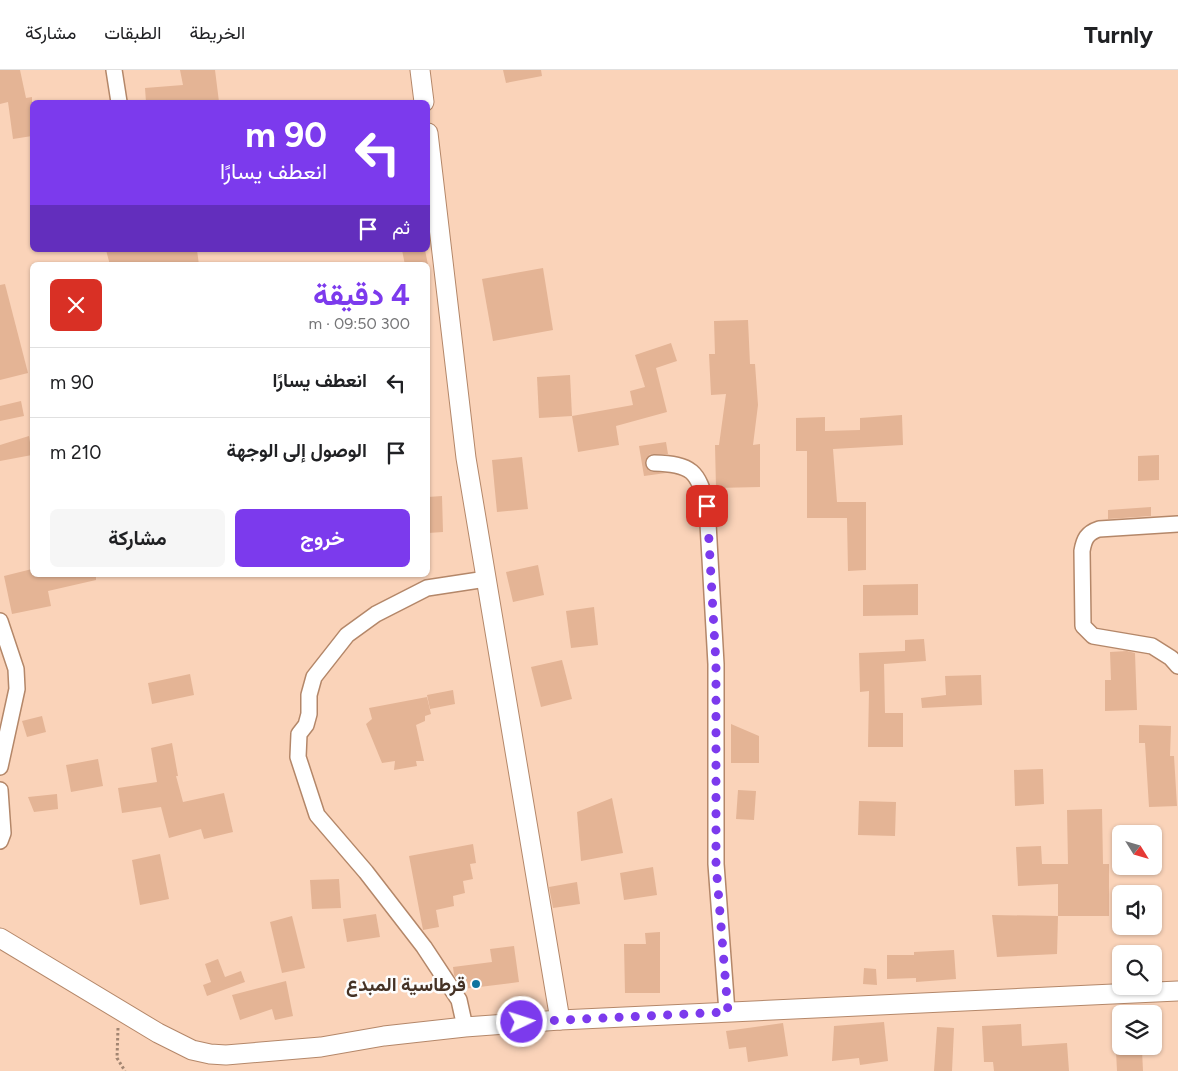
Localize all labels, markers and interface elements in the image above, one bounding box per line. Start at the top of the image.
text: Turnly [1084,20,1153,49]
text: مشاركة [25,22,76,44]
text: الطبقات [104,22,161,44]
text: الخريطة [189,22,245,44]
text: 90 m [245,114,327,156]
icon: left [345,120,410,185]
text: انعطف يسارًا [220,158,327,185]
icon: arrive [354,215,382,243]
text: ثم [392,216,410,239]
text: 4 دقيقة [313,276,410,313]
button: close [50,279,102,331]
text: 300 m · 09:50 [308,314,410,333]
text: انعطف يسارًا [273,369,367,392]
icon: left [382,369,410,397]
text: 90 m [50,371,94,394]
text: الوصول إلى الوجهة [227,439,367,462]
icon: arrive [382,439,410,467]
text: 210 m [50,441,102,464]
pin [686,485,728,527]
icon: arrive [693,492,721,520]
button: مشاركة [50,509,225,567]
button: خروج [235,509,410,567]
north arrow [1112,825,1162,875]
map controls [1112,825,1162,1055]
button: sound [1112,885,1162,935]
button: search [1112,945,1162,995]
place label: قرطاسية المبدع [346,973,466,997]
marker: قرطاسية المبدع [470,978,482,990]
position arrow [495,995,547,1047]
button: layers [1112,1005,1162,1055]

